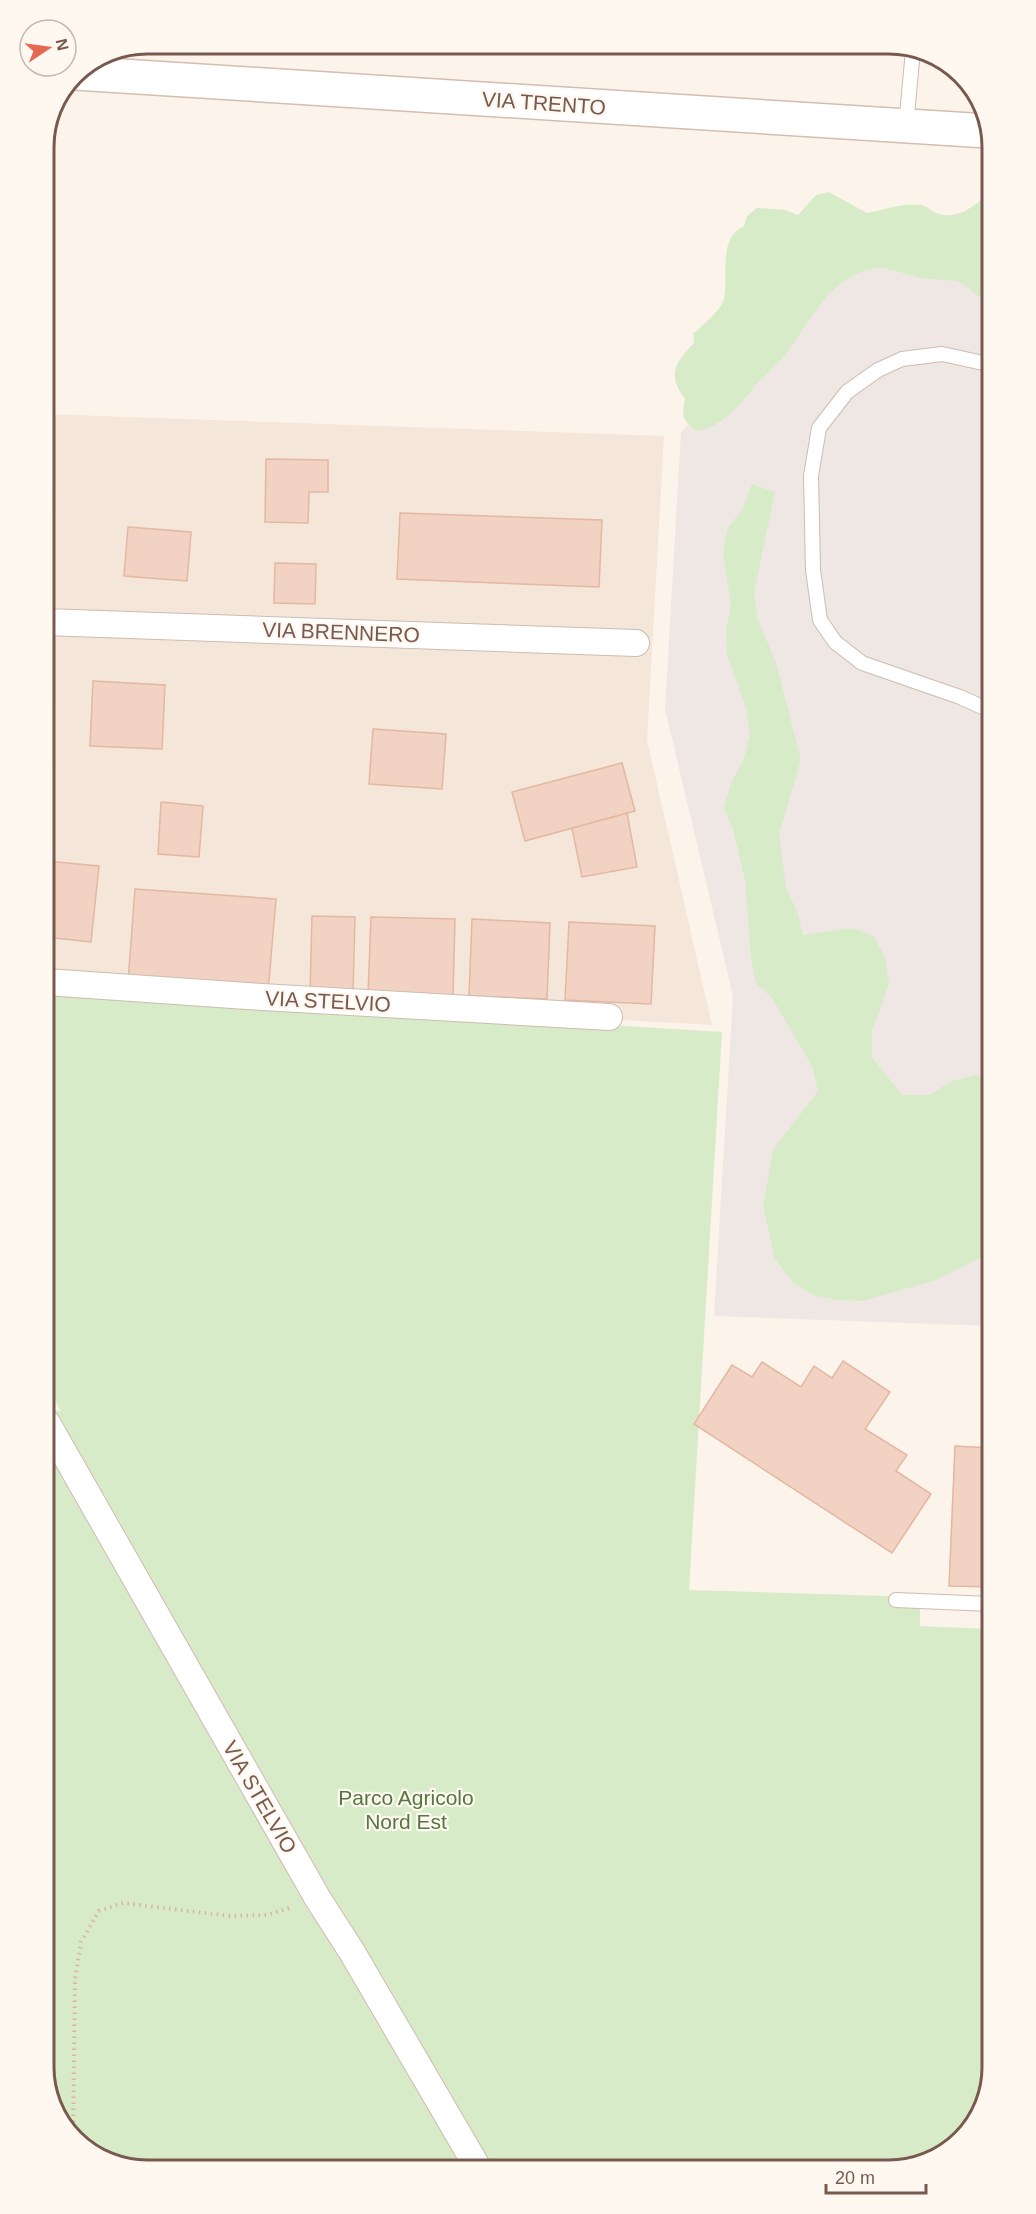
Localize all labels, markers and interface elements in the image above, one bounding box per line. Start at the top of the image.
north arrow [18,18,78,78]
text: N [53,37,72,52]
street label: VIA TRENTO [481,87,607,119]
street label: VIA BRENNERO [262,618,420,646]
street label: VIA STELVIO [265,986,391,1016]
street label: VIA STELVIO [219,1737,301,1857]
park label: Parco Agricolo Nord Est [338,1786,474,1833]
scale bar [826,2157,926,2195]
text: 20 m [835,2168,875,2188]

